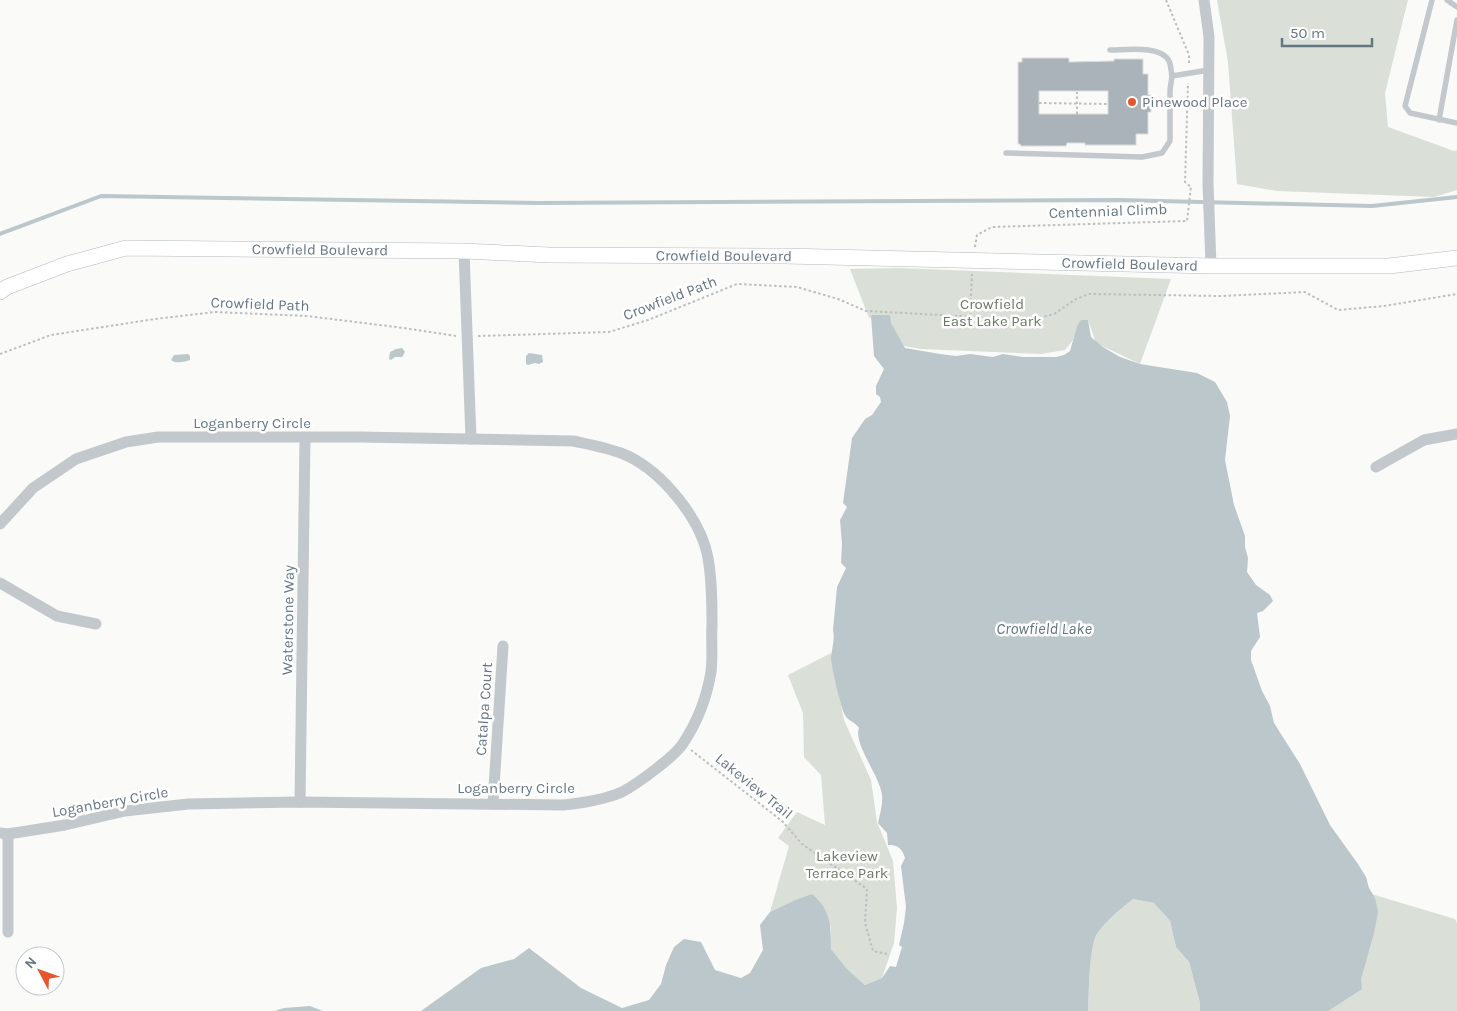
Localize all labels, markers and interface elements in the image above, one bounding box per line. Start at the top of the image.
scale bar [1282,15,1372,47]
text: 50 m [1290,24,1325,42]
place label: Pinewood Place [1142,93,1247,111]
marker: Pinewood Place [1126,96,1138,108]
street label: Centennial Climb [1048,200,1168,222]
street label: Crowfield Boulevard [252,240,388,259]
street label: Crowfield Boulevard [656,246,792,265]
street label: Crowfield Boulevard [1061,253,1198,275]
street label: Crowfield Path [621,272,719,324]
street label: Crowfield Path [210,293,310,315]
park label: Crowfield East Lake Park [942,295,1042,330]
street label: Loganberry Circle [193,414,311,432]
street label: Waterstone Way [278,565,298,675]
water label: Crowfield Lake [996,619,1092,638]
street label: Catalpa Court [472,661,496,756]
street label: Lakeview Trail [712,749,796,823]
street label: Loganberry Circle [457,779,575,797]
street label: Loganberry Circle [50,783,170,821]
park label: Lakeview Terrace Park [806,847,888,882]
north arrow [15,946,65,996]
text: N [21,953,40,972]

